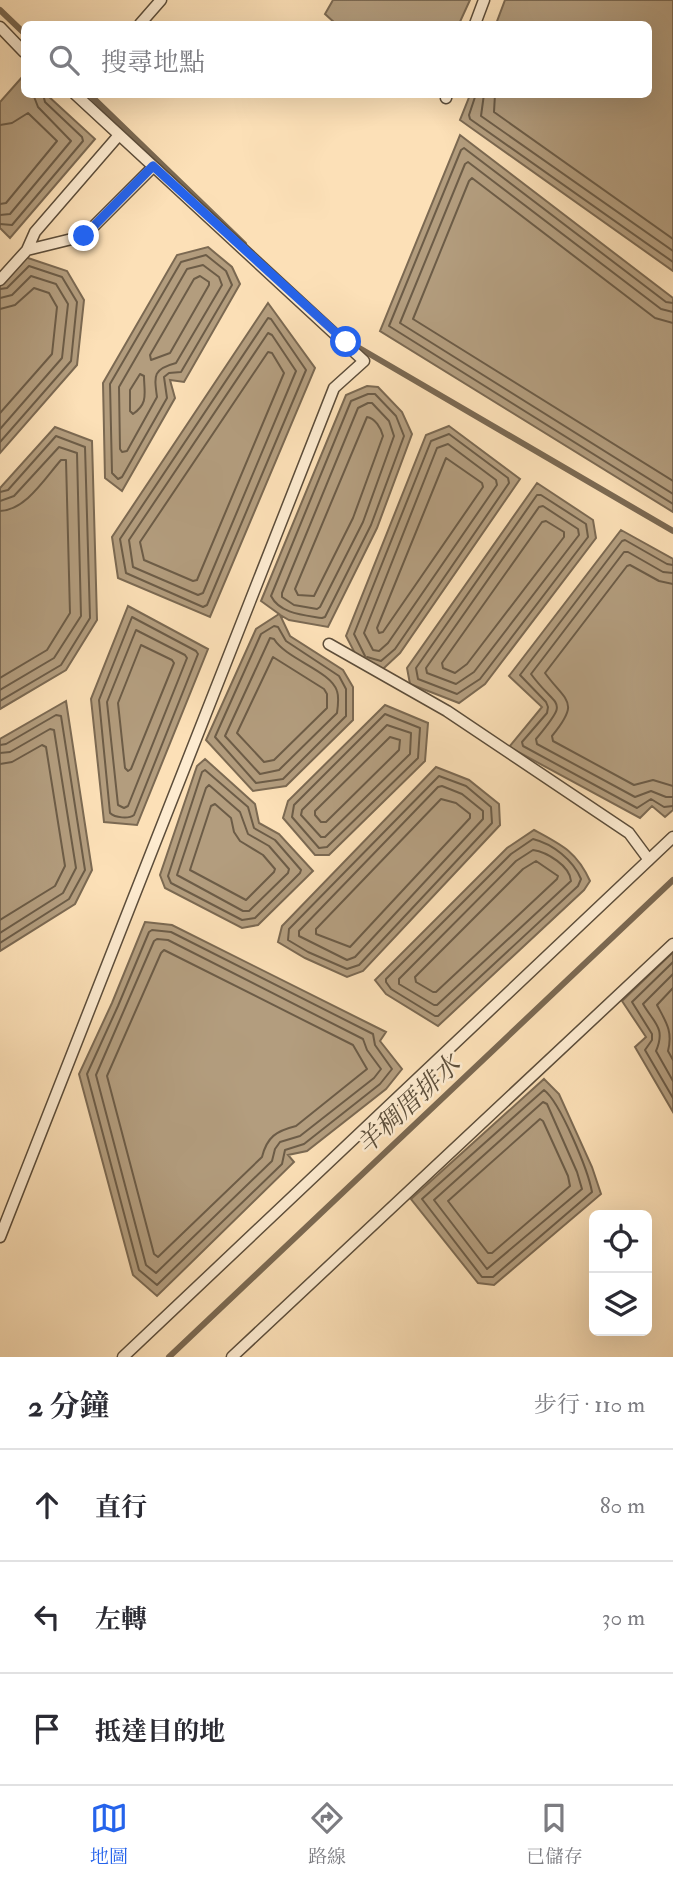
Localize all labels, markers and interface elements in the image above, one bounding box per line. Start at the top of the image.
search box [21,21,652,98]
icon: search [45,41,83,79]
text: 搜尋地點 [101,47,205,79]
route end [68,220,99,251]
route start [330,326,361,357]
water label: 羊稠厝排水 [350,1047,469,1161]
map controls [589,1210,652,1336]
button: locate [589,1210,652,1273]
button: layers [589,1273,652,1336]
text: 2 分鐘 [28,1388,110,1425]
text: 步行 · 110 m [534,1390,645,1419]
icon: ahead [28,1486,66,1524]
text: 80 m [600,1491,645,1520]
text: 直行 [95,1492,147,1524]
icon: left [28,1598,66,1636]
text: 30 m [602,1603,645,1632]
text: 左轉 [95,1604,147,1636]
icon: arrive [28,1710,66,1748]
text: 抵達目的地 [95,1716,225,1748]
tab: 地圖 [90,1799,128,1869]
tab: 路線 [308,1799,346,1869]
tab: 已儲存 [526,1799,583,1869]

